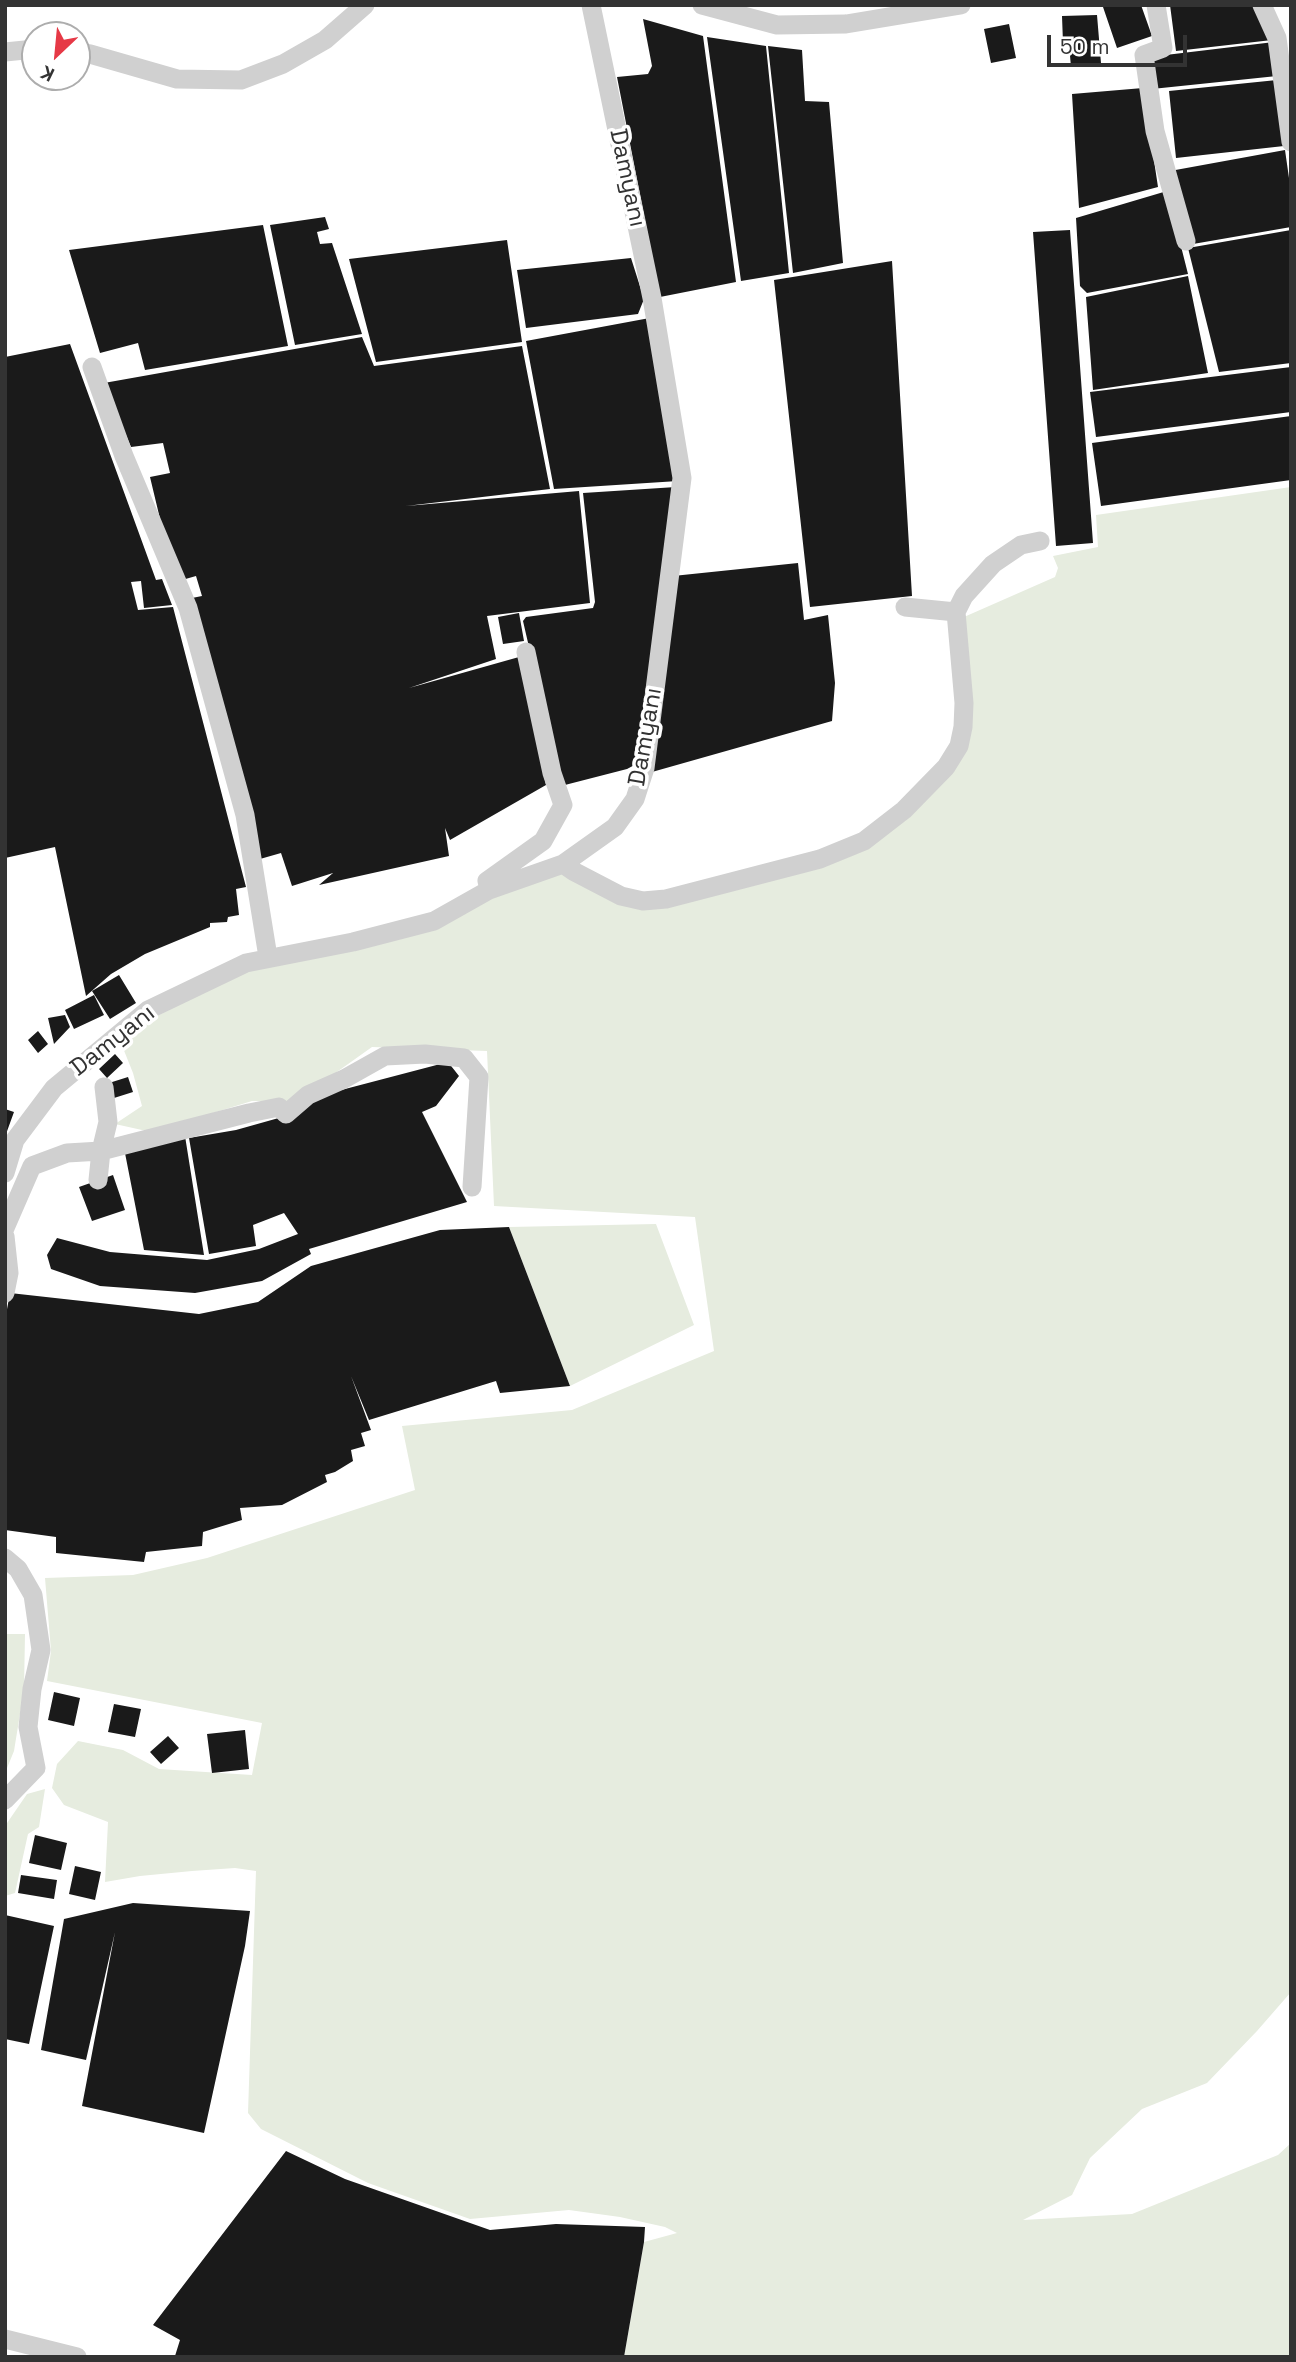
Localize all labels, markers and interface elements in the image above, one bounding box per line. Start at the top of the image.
north arrow [21,21,91,91]
scale bar [1051,21,1191,65]
text: 50 m [1060,33,1110,60]
text: K [37,60,58,87]
street label: Damyanı [603,126,651,230]
street label: Damyanı [623,686,669,788]
street label: Damyanı [65,999,161,1083]

